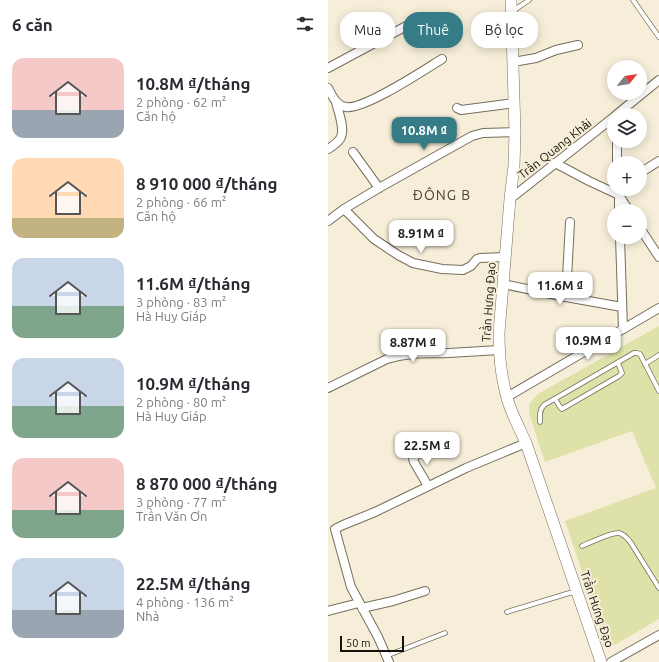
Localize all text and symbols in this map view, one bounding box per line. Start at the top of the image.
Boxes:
chip: Mua [340,12,395,48]
chip: Thuê [403,12,463,48]
chip: Bộ lọc [471,12,538,48]
icon: filters [294,13,316,35]
text: 6 căn [12,15,53,34]
north arrow [607,60,647,100]
map controls [607,60,647,244]
icon: home [44,74,92,122]
text: 10.8M ₫/tháng [136,74,250,93]
text: 2 phòng · 62 m² [136,95,227,109]
button: layers [607,108,647,148]
text: Căn hộ [136,109,176,123]
street label: Trần Quang Khải [515,115,594,181]
pin: 10.8M ₫ [387,117,461,151]
text: 10.8M ₫ [401,123,447,137]
button: + [607,156,647,196]
icon: home [44,174,92,222]
text: 8 910 000 ₫/tháng [136,174,278,193]
district label: ĐÔNG B [413,186,471,203]
text: 2 phòng · 66 m² [136,195,227,209]
button: − [607,204,647,244]
text: Căn hộ [136,209,176,223]
pin: 8.91M ₫ [384,220,458,254]
text: 8.91M ₫ [398,226,444,240]
street label: Trần Hưng Đạo [478,261,499,343]
pin: 11.6M ₫ [523,272,597,306]
icon: home [44,274,92,322]
text: 11.6M ₫/tháng [136,274,250,293]
text: 11.6M ₫ [537,278,583,292]
text: 3 phòng · 83 m² [136,295,227,309]
text: Hà Huy Giáp [136,309,207,323]
pin: 10.9M ₫ [551,327,625,361]
pin: 8.87M ₫ [376,329,450,363]
text: 10.9M ₫ [565,333,611,347]
text: 8.87M ₫ [390,335,436,349]
icon: home [44,374,92,422]
text: 10.9M ₫/tháng [136,374,250,393]
text: 2 phòng · 80 m² [136,395,227,409]
text: Hà Huy Giáp [136,409,207,423]
pin: 22.5M ₫ [390,432,464,466]
text: 22.5M ₫ [404,438,450,452]
icon: home [44,474,92,522]
text: 8 870 000 ₫/tháng [136,474,278,493]
text: 3 phòng · 77 m² [136,495,227,509]
text: Trần Văn Ơn [136,509,207,523]
street label: Trần Hưng Đạo [577,568,618,649]
icon: home [44,574,92,622]
text: 22.5M ₫/tháng [136,574,250,593]
text: 4 phòng · 136 m² [136,595,234,609]
text: Nhà [136,609,159,623]
scale bar [340,634,404,653]
text: 50 m [346,637,370,649]

